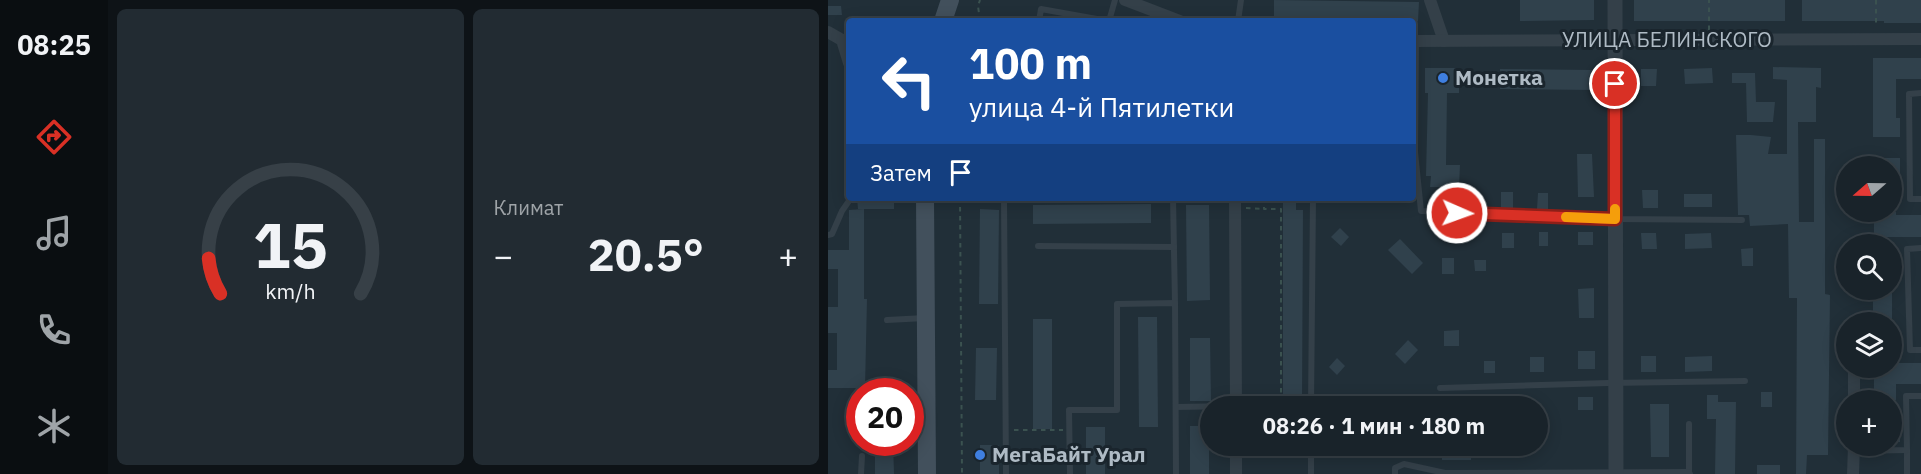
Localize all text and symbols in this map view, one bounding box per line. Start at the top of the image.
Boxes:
street label: УЛИЦА БЕЛИНСКОГО [1562,25,1772,53]
text: 08:25 [17,27,91,62]
text: 100 m [969,36,1092,91]
icon: left [870,42,948,120]
pin [1589,58,1640,109]
place label: Монетка [1455,63,1543,91]
icon: arrive [1598,67,1631,100]
marker: Монетка [1436,71,1450,85]
text: улица 4-й Пятилетки [969,89,1234,124]
icon: directions [33,116,75,158]
icon: arrive [944,156,977,189]
north arrow [1836,156,1902,222]
map controls [1836,156,1902,456]
text: Затем [870,158,932,187]
position arrow [1425,181,1489,245]
text: Климат [494,194,564,221]
text: 15 [253,204,328,285]
icon: music [33,212,75,254]
text: 20.5° [588,225,704,283]
text: − [494,234,513,277]
text: + [778,234,798,277]
button: search [1836,234,1902,300]
text: km/h [265,277,315,305]
icon: phone [33,309,75,351]
button: layers [1836,312,1902,378]
speed limit sign: 20 [846,378,924,456]
button: + [1836,390,1902,456]
icon: climate [33,405,75,447]
text: 08:26 · 1 мин · 180 m [1263,411,1485,440]
place label: МегаБайт Урал [992,440,1146,468]
marker: МегаБайт Урал [973,448,987,462]

